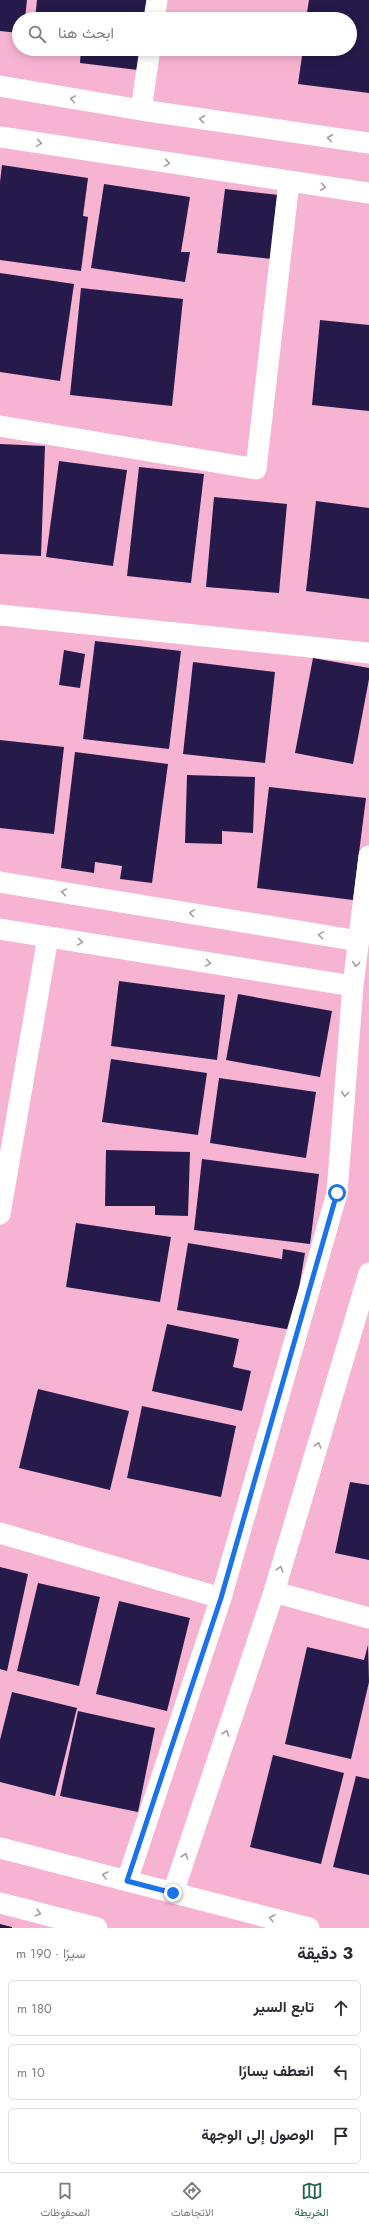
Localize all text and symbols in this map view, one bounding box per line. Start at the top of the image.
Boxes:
search box [12,12,357,56]
text: ابحث هنا [58,22,114,44]
icon: search [26,23,48,45]
one-way arrow [70,95,77,103]
one-way arrow [199,115,205,124]
one-way arrow [327,134,333,143]
one-way arrow [35,138,42,147]
one-way arrow [164,158,170,167]
one-way arrow [320,182,326,191]
one-way arrow [61,888,67,897]
one-way arrow [189,910,196,918]
one-way arrow [318,931,324,940]
one-way arrow [77,937,83,946]
one-way arrow [205,958,211,967]
one-way arrow [352,961,361,967]
one-way arrow [340,1091,349,1097]
route start [328,1184,346,1202]
one-way arrow [313,1441,322,1448]
one-way arrow [275,1566,284,1573]
one-way arrow [222,1729,230,1736]
one-way arrow [180,1853,189,1860]
one-way arrow [102,1872,108,1880]
route end [164,1884,182,1902]
one-way arrow [35,1908,41,1916]
one-way arrow [268,1915,275,1923]
text: 3 دقيقة [297,1941,353,1965]
text: سيرًا · 190 m [16,1944,85,1963]
text: تابع السير [254,1996,314,2018]
icon: ahead [330,1997,352,2019]
text: 180 m [17,1999,52,2018]
text: انعطف يسارًا [239,2060,314,2082]
icon: left [330,2061,352,2083]
text: 10 m [17,2063,45,2082]
text: الوصول إلى الوجهة [201,2124,314,2146]
icon: arrive [330,2125,352,2147]
tab: المحفوظات [40,2180,90,2222]
tab: الاتجاهات [171,2180,214,2222]
tab: الخريطة [295,2180,329,2222]

